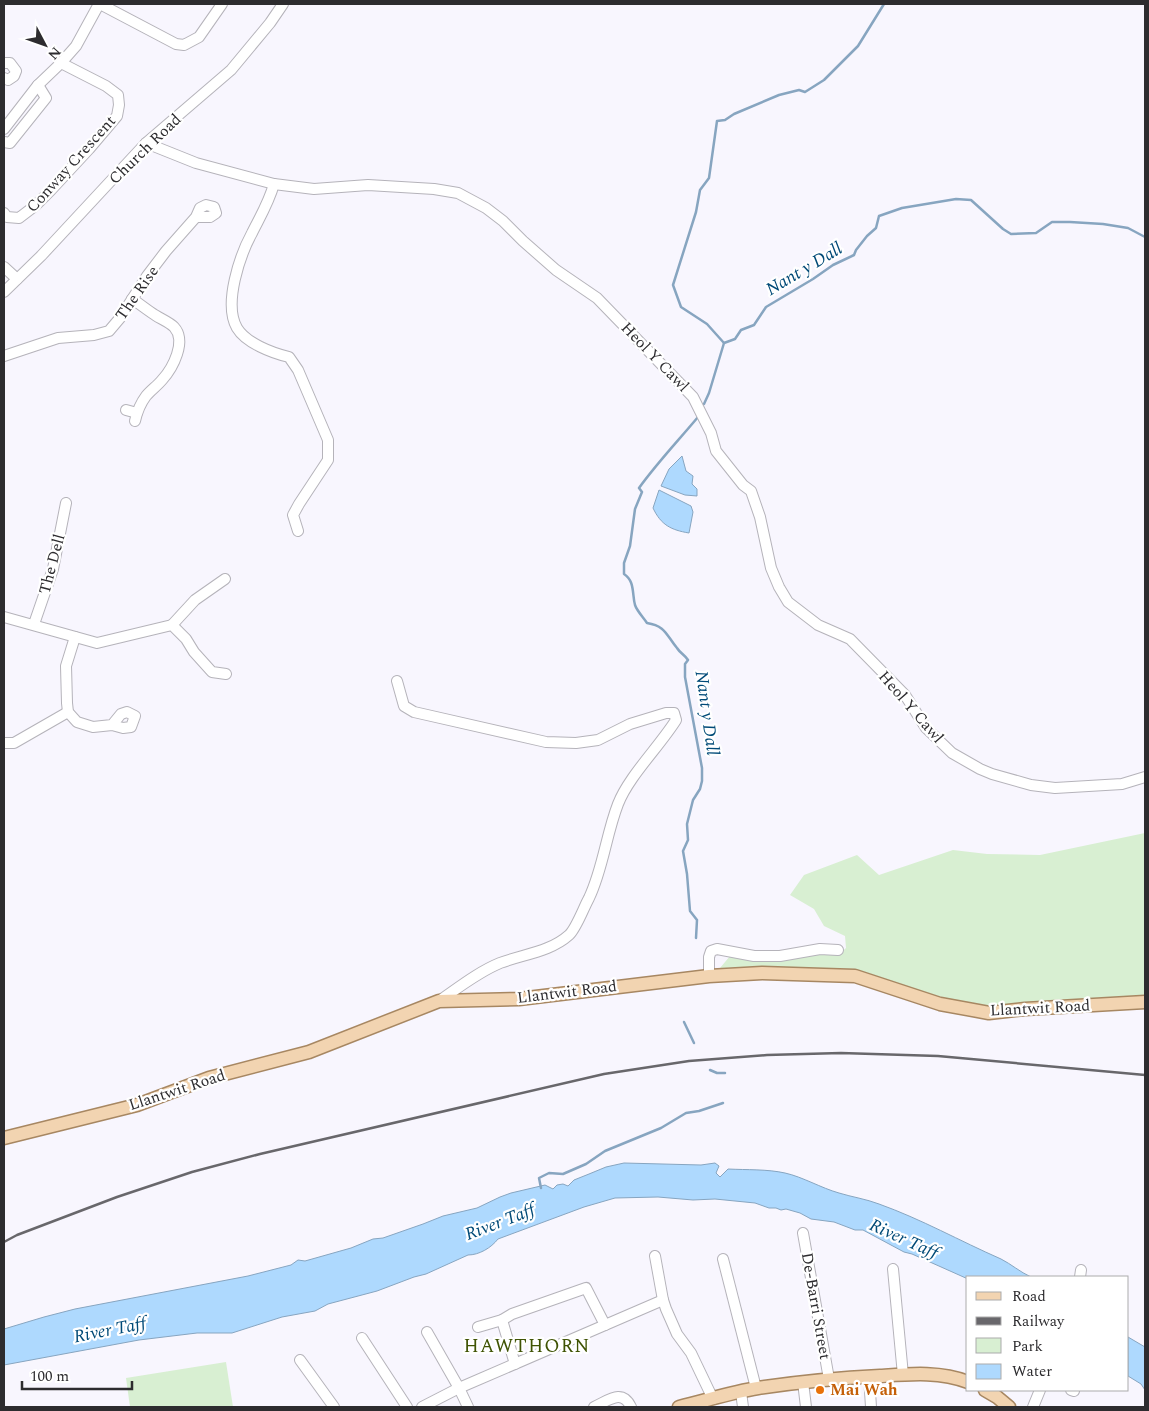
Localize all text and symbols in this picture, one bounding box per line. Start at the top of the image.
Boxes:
north arrow [20,20,70,70]
text: N [43,42,66,64]
street label: Church Road [103,108,187,190]
street label: Conway Crescent [21,110,122,218]
water label: Nant y Dall [760,235,848,303]
street label: The Rise [109,261,165,325]
street label: Heol Y Cawl [615,316,695,398]
street label: The Dell [32,531,72,597]
street label: Heol Y Cawl [873,665,949,749]
water label: Nant y Dall [688,669,726,758]
street label: Llantwit Road [516,974,618,1010]
street label: Llantwit Road [989,993,1091,1023]
street label: Llantwit Road [126,1063,229,1117]
water label: River Taff [461,1195,542,1248]
water label: River Taff [865,1212,945,1267]
street label: De-Barri Street [795,1251,837,1362]
legend [966,1276,1129,1391]
text: Road [1012,1285,1046,1308]
water label: River Taff [71,1309,151,1350]
text: Railway [1012,1310,1065,1333]
district label: HAWTHORN [464,1332,590,1361]
text: Park [1012,1335,1043,1358]
scale bar [22,1358,132,1390]
text: Water [1012,1360,1052,1383]
text: 100 m [30,1365,69,1388]
place label: Mai Wah [830,1378,898,1402]
marker: Mai Wah [814,1384,826,1396]

